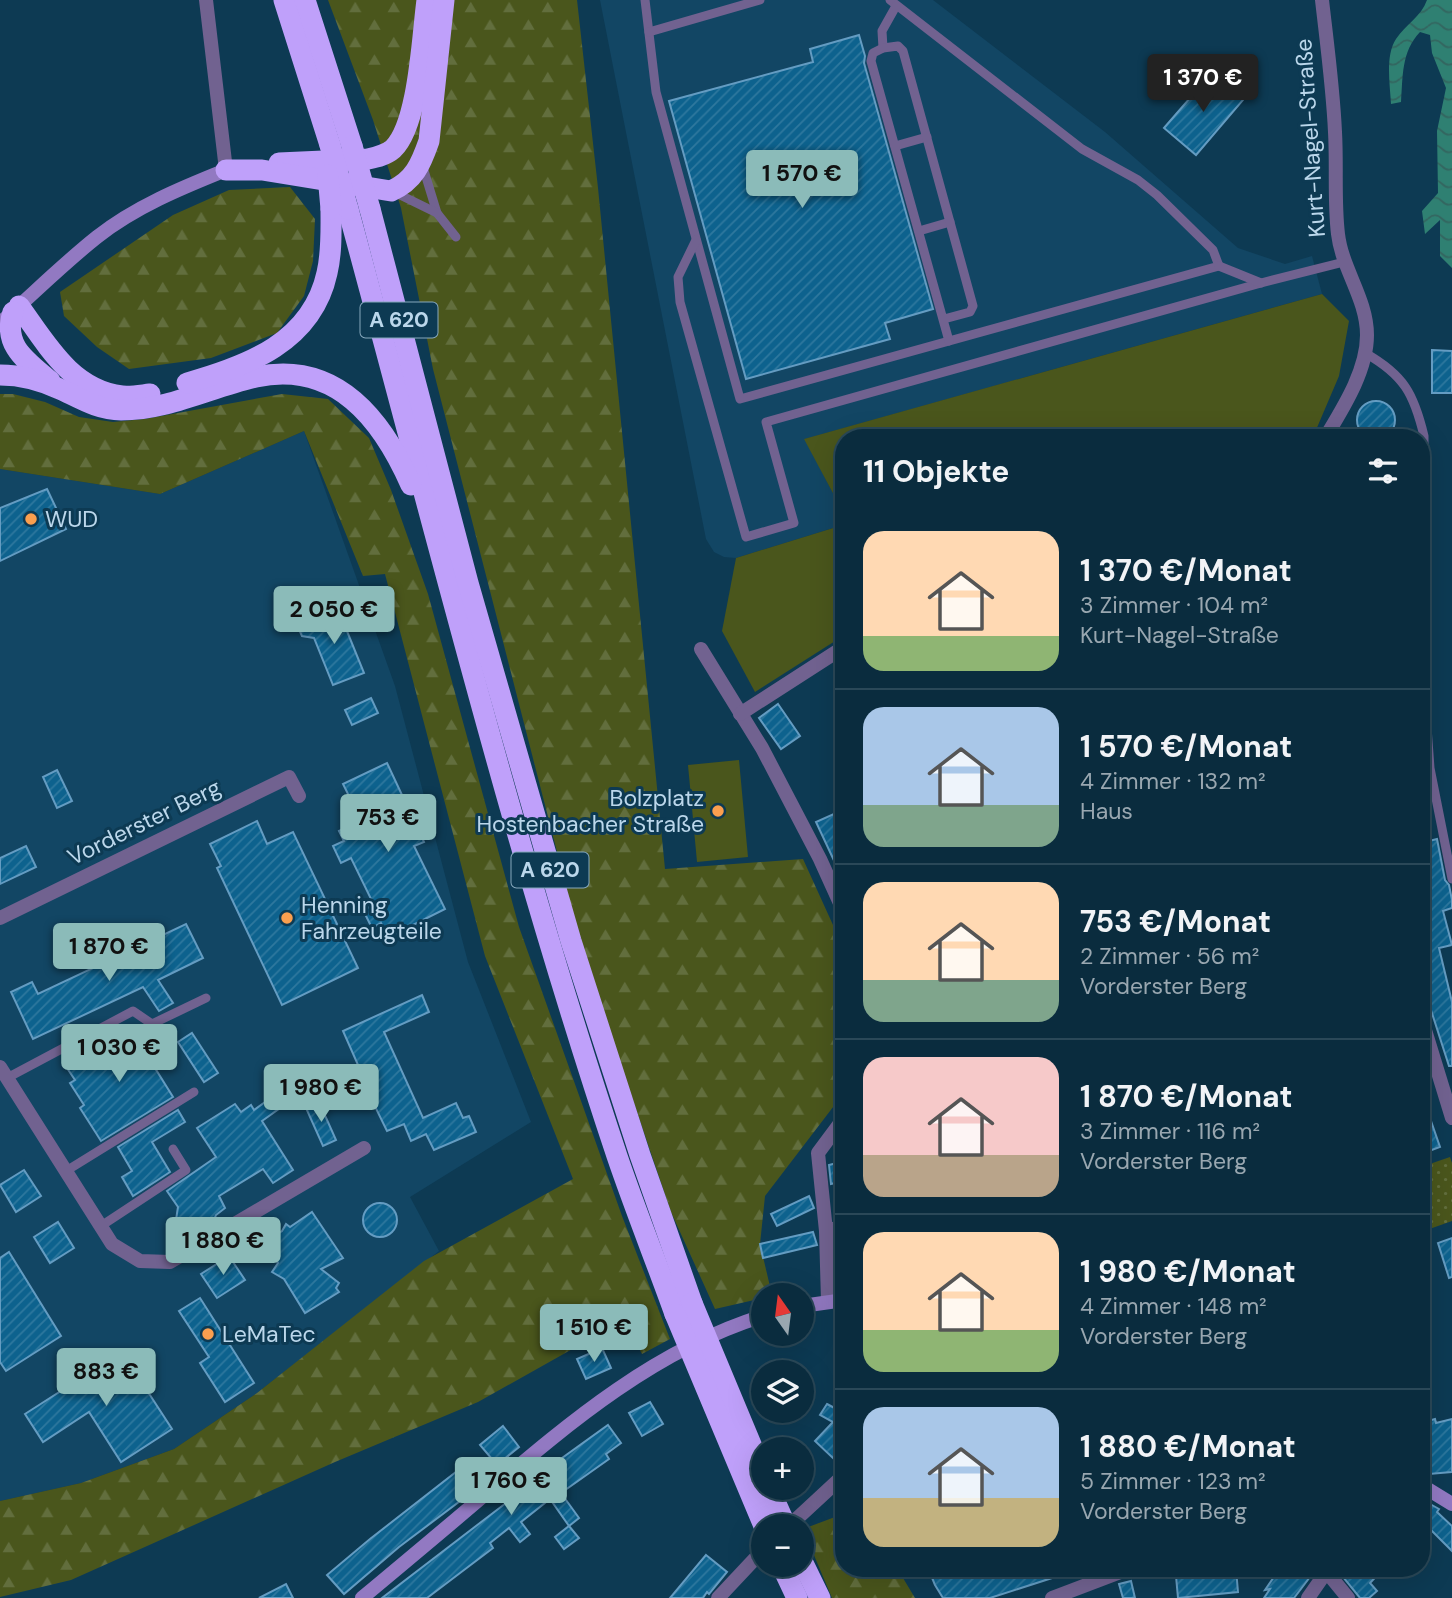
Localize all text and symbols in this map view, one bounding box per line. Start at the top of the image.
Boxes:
street label: Kurt-Nagel-Straße [1288,38,1332,238]
pin: 1 370 € [1138,54,1268,114]
text: 1 370 € [1163,62,1243,92]
pin: 1 570 € [737,150,867,210]
text: 1 570 € [762,158,842,188]
road number: A 620 [360,302,438,338]
text: 11 Objekte [863,452,1009,491]
icon: filters [1364,452,1402,490]
place label: WUD [45,504,98,534]
marker: WUD [23,511,39,527]
text: 1 370 €/Monat [1080,551,1292,590]
icon: home [919,559,1003,643]
pin: 2 050 € [269,586,399,646]
text: 3 Zimmer · 104 m² [1080,590,1268,620]
text: 2 050 € [290,594,378,624]
text: Kurt-Nagel-Straße [1080,620,1279,650]
text: 1 570 €/Monat [1080,727,1292,766]
icon: home [919,735,1003,819]
text: 4 Zimmer · 132 m² [1080,766,1266,796]
street label: Vorderster Berg [62,772,226,872]
place label: Bolzplatz Hostenbacher Straße [476,783,704,839]
pin: 753 € [339,794,437,854]
text: Haus [1080,796,1133,826]
text: 753 € [356,802,420,832]
marker: Bolzplatz Hostenbacher Straße [710,803,726,819]
road number: A 620 [512,852,588,888]
place label: Henning Fahrzeugteile [301,890,442,946]
text: 753 €/Monat [1080,902,1271,941]
marker: Henning Fahrzeugteile [279,910,295,926]
icon: home [919,910,1003,994]
pin: 1 870 € [44,923,174,983]
text: 1 870 € [69,931,149,961]
text: 2 Zimmer · 56 m² [1080,941,1259,971]
text: Vorderster Berg [1080,971,1247,1001]
pin: 1 030 € [54,1024,184,1084]
text: 1 030 € [77,1032,161,1062]
pin: 1 980 € [256,1064,386,1124]
text: 1 980 € [280,1072,362,1102]
text: 1 870 €/Monat [1080,1077,1292,1116]
icon: home [919,1085,1003,1169]
text: 3 Zimmer · 116 m² [1080,1116,1260,1146]
text: Vorderster Berg [1080,1146,1247,1176]
pin: 1 880 € [158,1218,288,1277]
text: 1 880 € [182,1225,264,1255]
text: 1 980 €/Monat [1080,1252,1296,1291]
icon: home [919,1260,1003,1344]
north arrow [751,1283,814,1346]
map controls [751,1283,814,1577]
text: 4 Zimmer · 148 m² [1080,1291,1267,1321]
pin: 1 510 € [529,1304,659,1364]
text: 1 510 € [556,1312,632,1342]
place label: LeMaTec [222,1319,316,1349]
text: Vorderster Berg [1080,1321,1247,1351]
marker: LeMaTec [200,1326,216,1342]
pin: 883 € [57,1348,155,1408]
text: 883 € [73,1356,139,1386]
button: layers [751,1360,814,1423]
text: 1 880 €/Monat [1080,1427,1296,1466]
icon: home [919,1435,1003,1519]
button: + [751,1437,814,1500]
pin: 1 760 € [446,1458,576,1517]
text: 1 760 € [471,1465,551,1495]
text: 5 Zimmer · 123 m² [1080,1466,1266,1496]
text: Vorderster Berg [1080,1496,1247,1526]
button: − [751,1514,814,1577]

